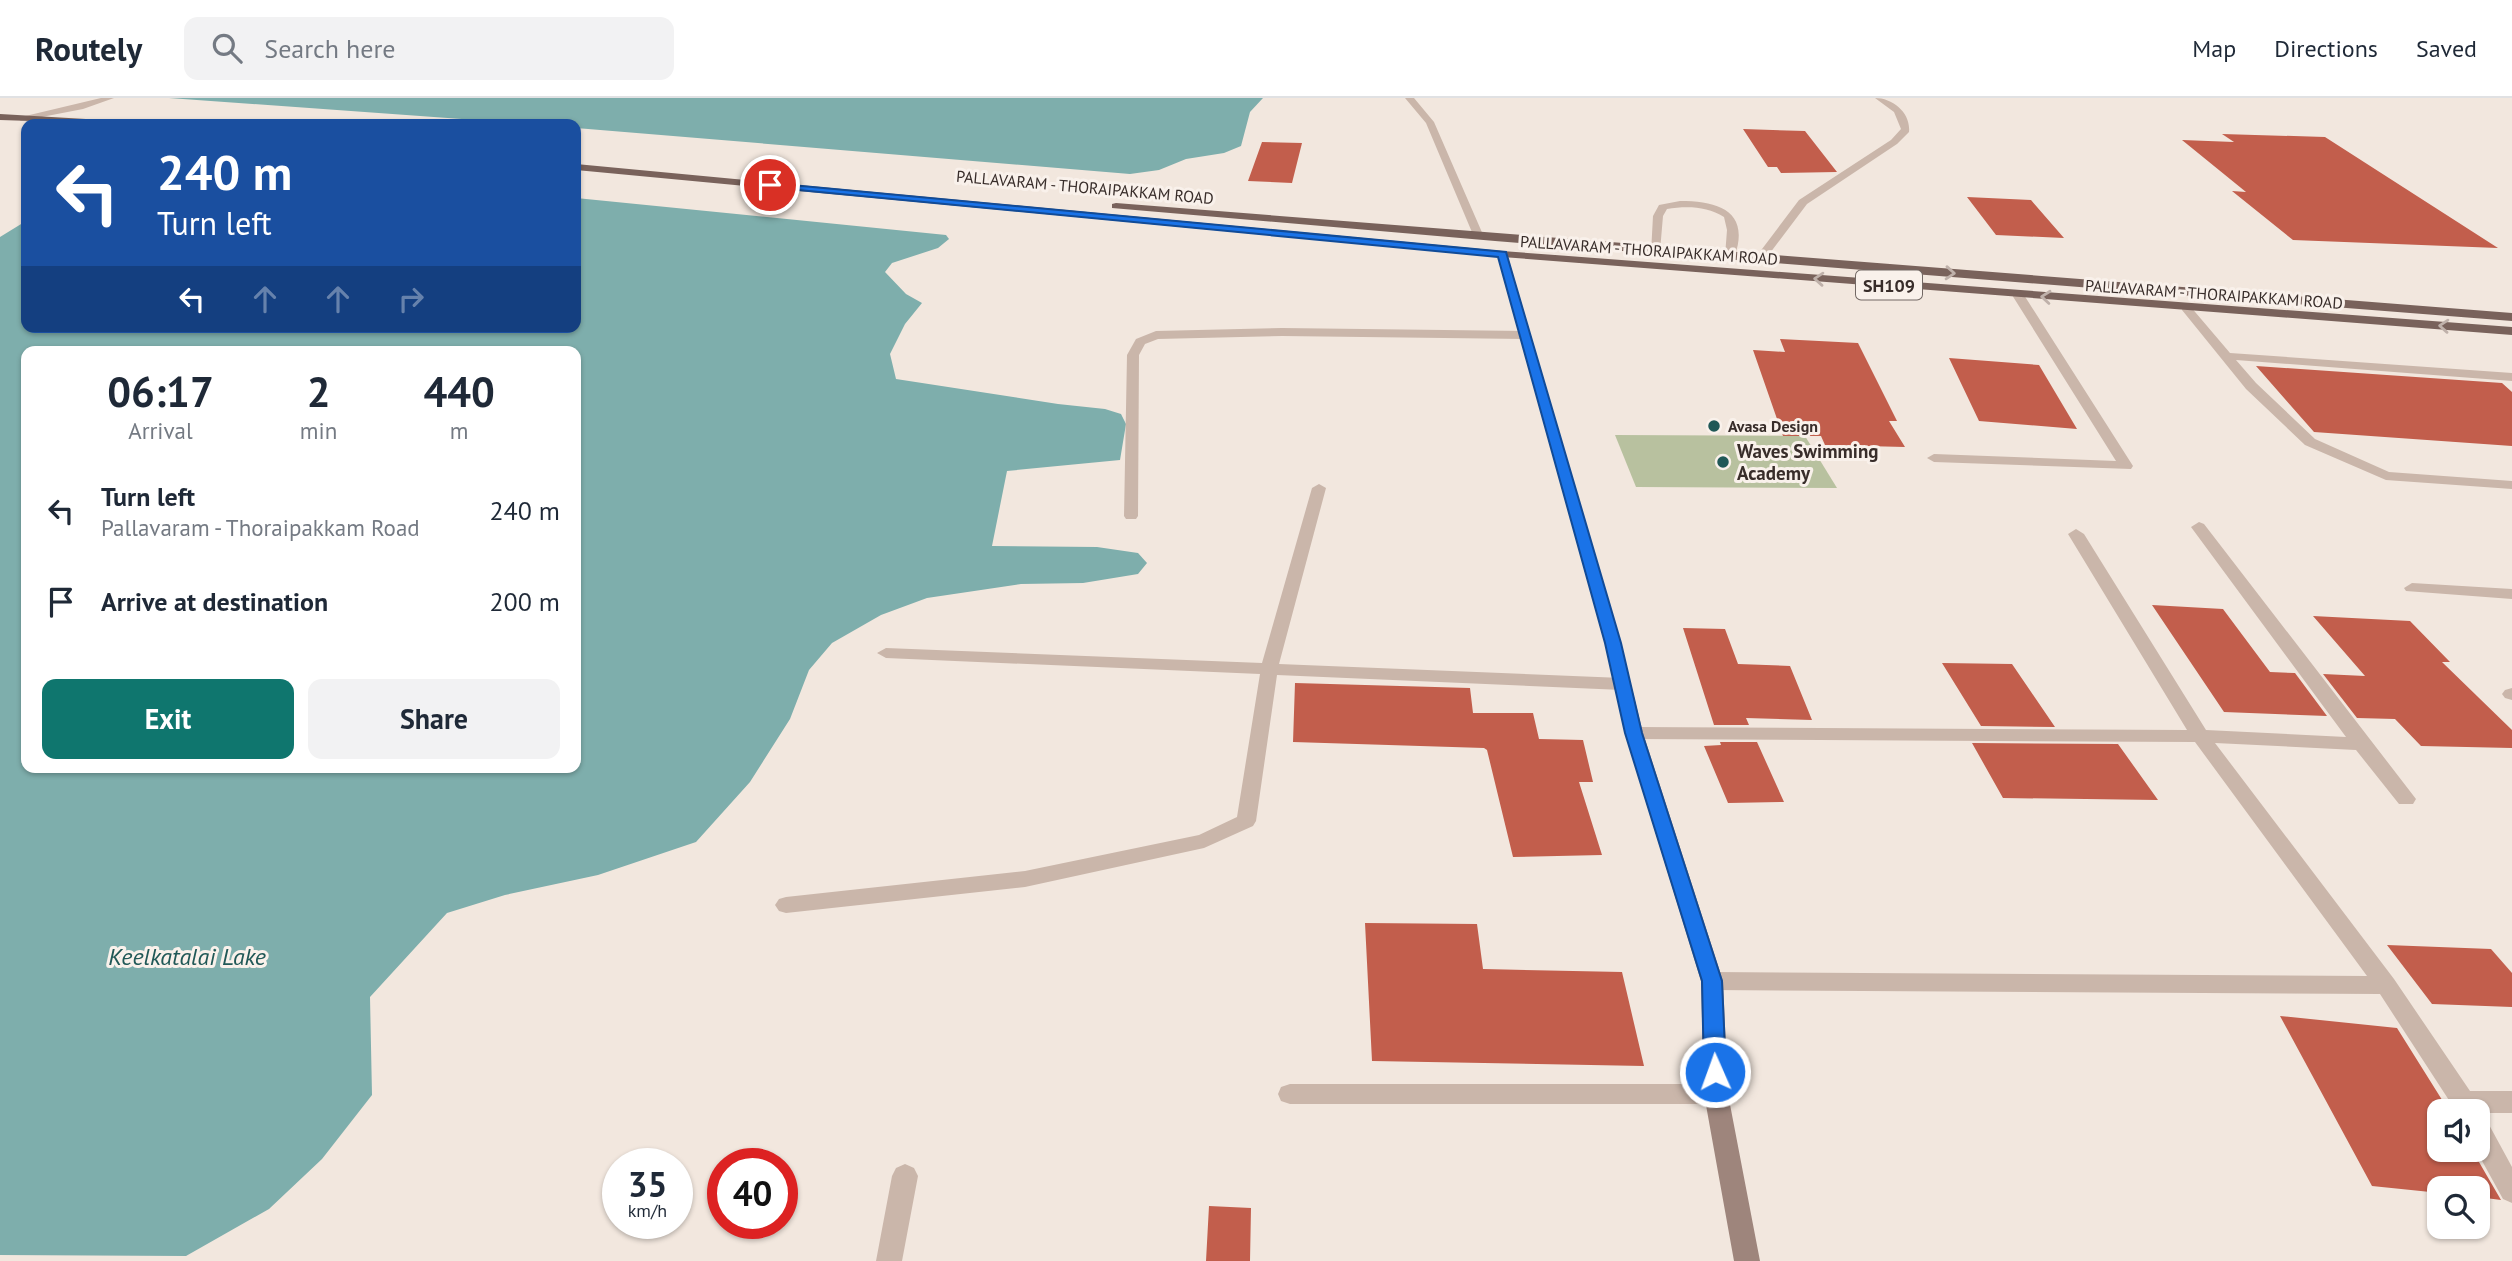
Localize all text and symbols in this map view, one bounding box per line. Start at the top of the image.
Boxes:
search box [184,17,674,80]
text: Routely [35,27,142,70]
icon: search [208,29,246,67]
text: Search here [264,32,395,65]
text: Map [2192,33,2236,64]
text: Directions [2274,33,2378,64]
text: Saved [2416,33,2477,64]
text: 240 m [157,140,292,204]
icon: left [42,147,133,238]
pin [740,155,800,215]
icon: arrive [751,166,789,204]
street label: PALLAVARAM - THORAIPAKKAM ROAD [956,166,1214,208]
text: Turn left [157,202,272,244]
street label: PALLAVARAM - THORAIPAKKAM ROAD [1520,231,1778,269]
one-way arrow [1945,266,1956,281]
road number: SH109 [1856,270,1922,300]
one-way arrow [1813,272,1824,287]
street label: PALLAVARAM - THORAIPAKKAM ROAD [2085,275,2343,313]
icon: left [173,280,211,318]
icon: ahead [246,280,284,318]
icon: ahead [319,280,357,318]
icon: right [392,280,430,318]
one-way arrow [2040,290,2051,305]
one-way arrow [2438,319,2449,334]
text: 06:17 [107,364,214,419]
text: 2 [307,364,330,419]
text: 440 [423,364,495,419]
text: Arrival [128,416,193,445]
text: min [300,416,337,445]
text: m [450,416,468,445]
place label: Avasa Design [1728,416,1818,436]
marker: Avasa Design [1706,418,1722,434]
place label: Waves Swimming Academy [1737,439,1878,485]
marker: Waves Swimming Academy [1715,454,1731,470]
text: Turn left [101,480,195,513]
icon: left [42,492,80,530]
text: 240 m [489,494,560,527]
text: Pallavaram - Thoraipakkam Road [101,513,420,542]
icon: arrive [42,583,80,621]
text: Arrive at destination [101,585,328,618]
text: 200 m [489,585,560,618]
button: Exit [42,679,294,759]
button: Share [308,679,560,759]
water label: Keelkatalai Lake [108,941,266,972]
position arrow [1678,1035,1752,1109]
map controls [2427,1099,2490,1239]
button: sound [2427,1099,2490,1162]
speed limit sign: 40 [707,1148,798,1239]
text: 35 [628,1161,667,1207]
button: search [2427,1176,2490,1239]
text: km/h [628,1199,667,1222]

